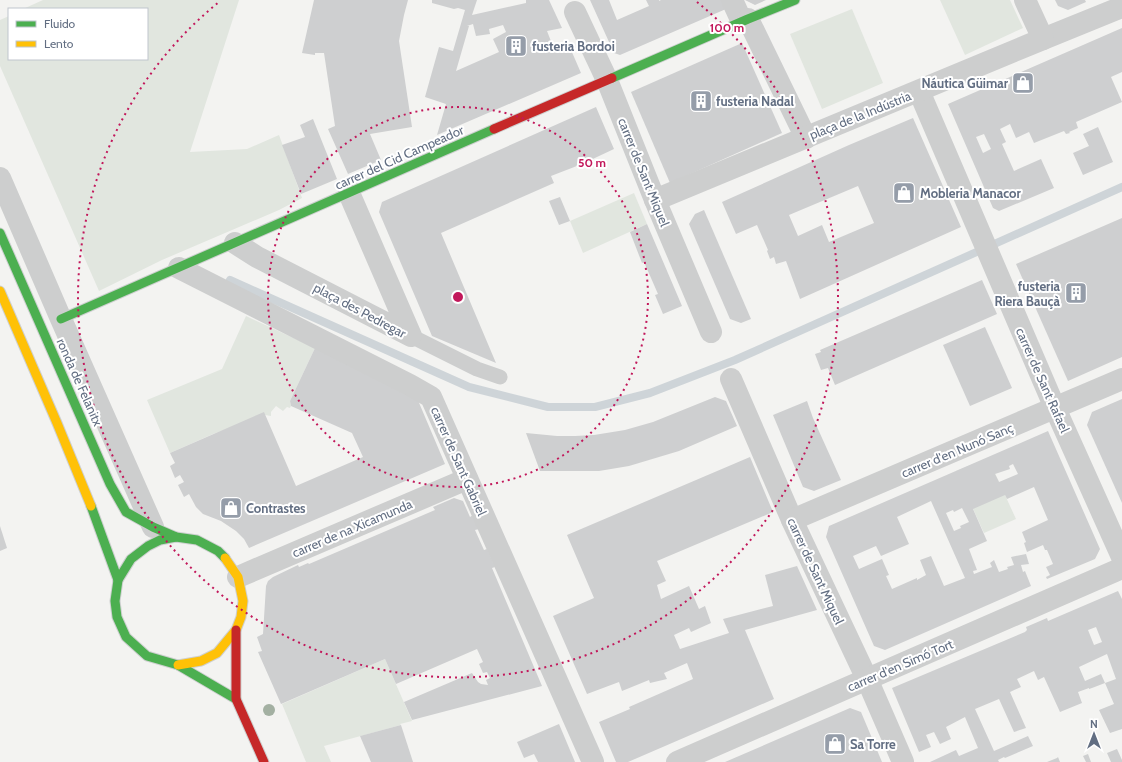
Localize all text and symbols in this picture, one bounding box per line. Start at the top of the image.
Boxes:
legend [8,8,148,60]
text: Fluido [44,16,76,31]
text: 100 m [710,20,744,35]
building icon: fusteria Bordoi [503,33,529,59]
text: Lento [44,36,74,51]
place label: fusteria Bordoi [532,38,615,54]
shop icon: Náutica Güimar [1010,70,1036,96]
place label: Náutica Güimar [922,75,1009,91]
street label: plaça de la Indústria [807,87,914,143]
building icon: fusteria Nadal [688,88,714,114]
place label: fusteria Nadal [716,93,795,109]
street label: carrer de Sant Miquel [615,115,673,229]
street label: carrer del Cid Campeador [332,121,467,193]
text: 50 m [578,155,606,170]
shop icon: Mobleria Manacor [891,180,917,206]
place label: Mobleria Manacor [920,185,1021,201]
place label: fusteria Riera Bauçà [994,278,1061,309]
street label: plaça des Pedregar [311,279,410,342]
building icon: fusteria Riera Bauçà [1063,280,1089,306]
centre of rings [451,290,465,304]
street label: carrer de Sant Rafael [1013,325,1073,435]
street label: ronda de Felanitx [54,336,107,429]
street label: carrer de Sant Gabriel [428,404,490,518]
street label: carrer d'en Nunó Sanç [899,419,1015,481]
shop icon: Contrastes [218,495,244,521]
street label: carrer de na Xicamunda [290,495,415,561]
place label: Contrastes [246,500,306,516]
street label: carrer de Sant Miquel [784,515,848,627]
street label: carrer d'en Simó Tort [845,635,956,694]
north arrow [1074,714,1114,754]
text: N [1090,717,1098,731]
shop icon: Sa Torre [822,731,848,757]
place label: Sa Torre [850,736,896,752]

